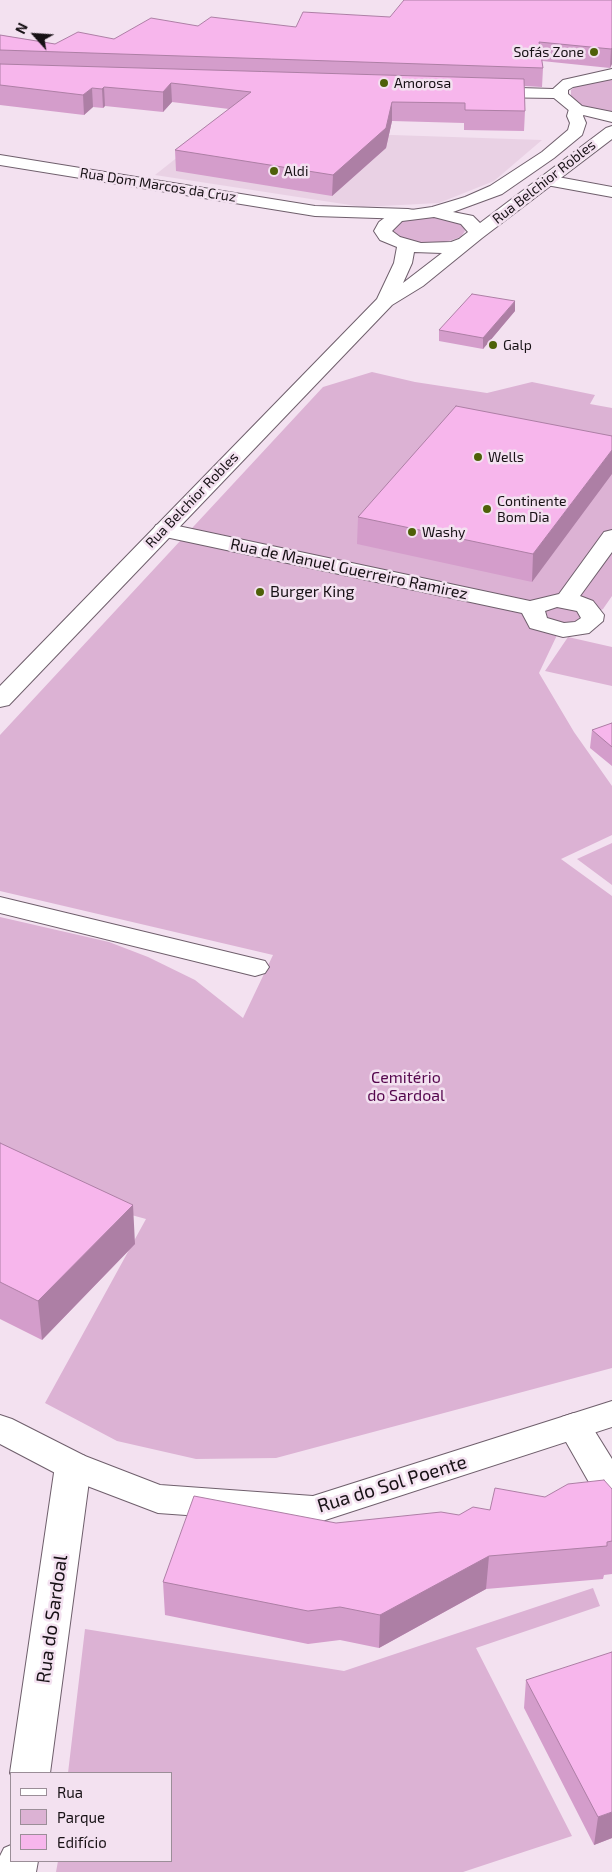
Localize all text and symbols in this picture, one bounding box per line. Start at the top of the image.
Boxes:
north arrow [10,10,60,60]
text: N [11,20,31,36]
place label: Sofás Zone [513,44,584,60]
marker: Sofás Zone [588,46,600,58]
place label: Amorosa [394,75,451,91]
marker: Amorosa [378,77,390,89]
street label: Rua Belchior Robles [489,137,599,227]
place label: Aldi [284,163,308,179]
street label: Rua Dom Marcos da Cruz [79,164,237,206]
marker: Aldi [268,165,280,177]
place label: Galp [503,337,532,353]
marker: Galp [487,339,499,351]
street label: Rua Belchior Robles [142,449,242,551]
place label: Wells [488,449,524,465]
marker: Wells [472,451,484,463]
place label: Continente Bom Dia [497,493,567,526]
marker: Continente Bom Dia [481,503,493,515]
place label: Washy [422,524,465,540]
marker: Washy [406,526,418,538]
street label: Rua de Manuel Guerreiro Ramirez [229,534,469,604]
place label: Burger King [270,582,354,602]
marker: Burger King [254,586,266,598]
park label: Cemitério do Sardoal [367,1068,445,1106]
street label: Rua do Sol Poente [315,1450,469,1518]
street label: Rua do Sardoal [32,1553,72,1685]
legend [10,1772,172,1862]
text: Rua [57,1783,83,1801]
text: Parque [57,1808,105,1826]
text: Edifício [57,1833,107,1851]

